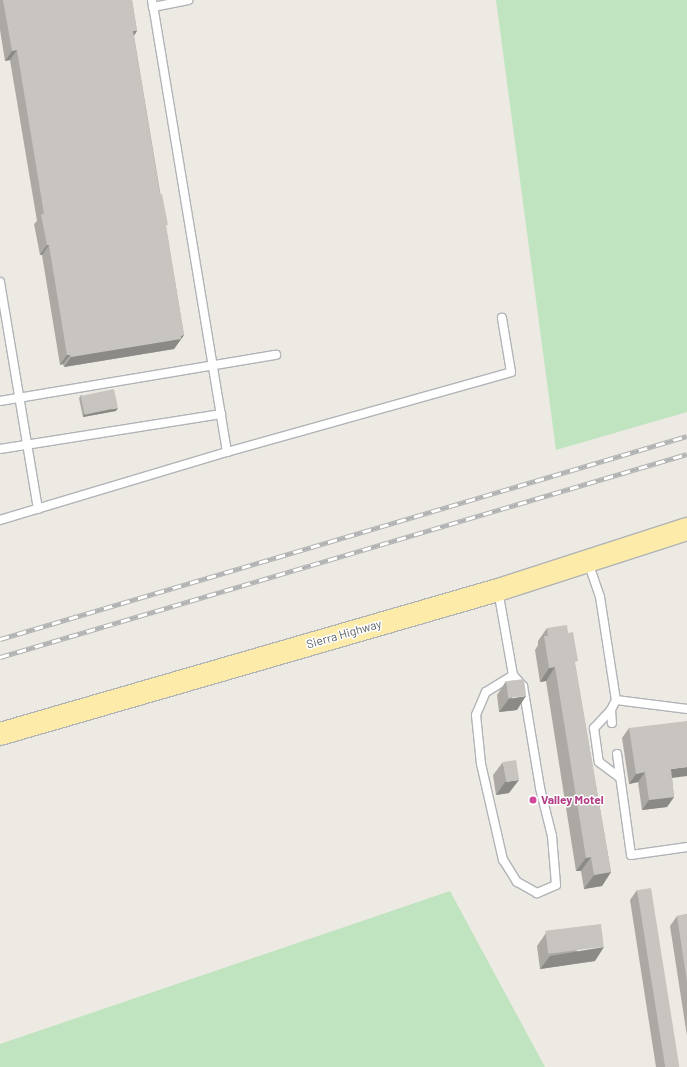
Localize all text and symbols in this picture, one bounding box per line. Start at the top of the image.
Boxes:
street label: Sierra Highway [305,616,383,652]
place label: Valley Motel [541,793,604,807]
marker: Valley Motel [528,795,538,805]

